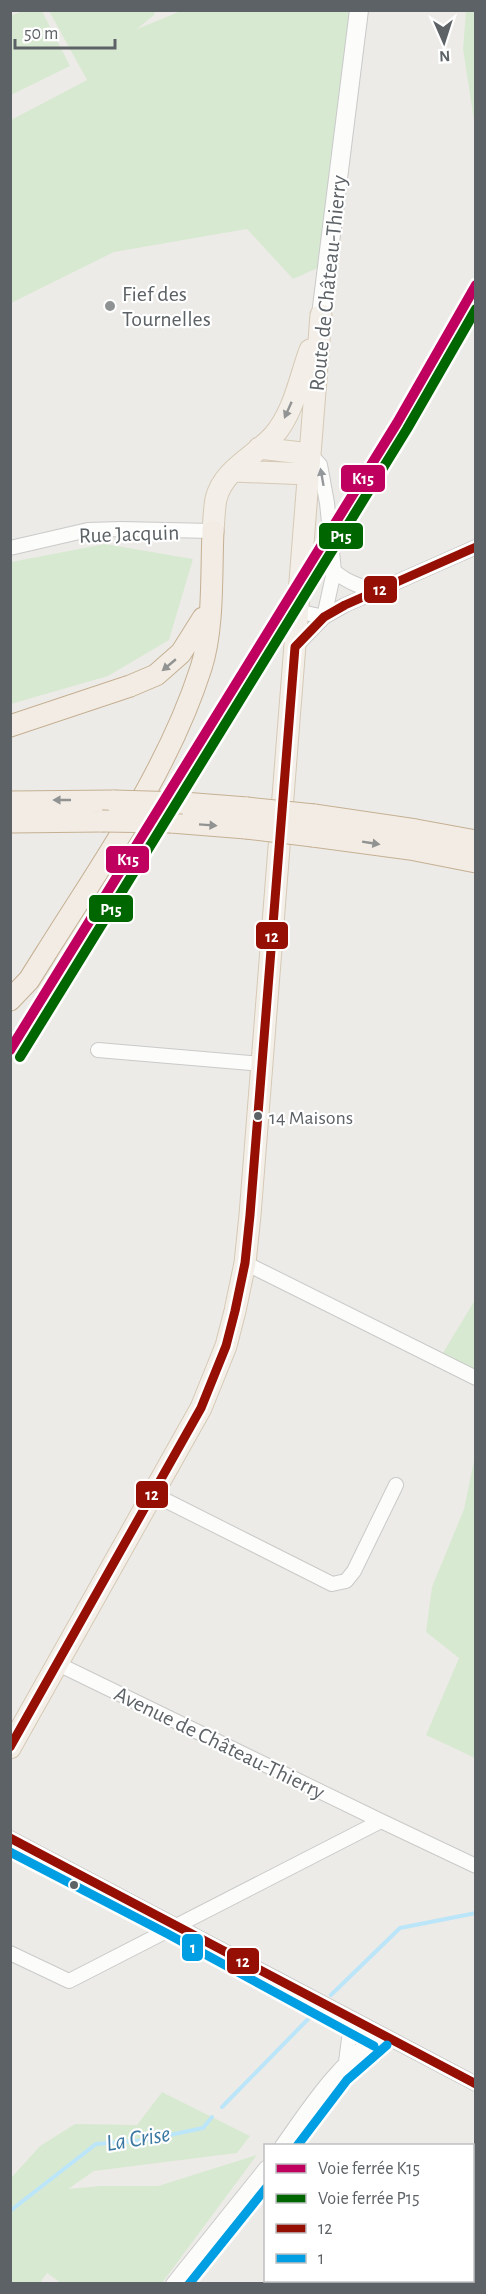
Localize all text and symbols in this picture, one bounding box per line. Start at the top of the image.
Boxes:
scale bar [15,12,116,50]
north arrow [414,12,474,72]
text: 50 m [24,25,58,43]
text: N [439,48,451,64]
street label: Route de Château-Thierry [306,173,350,392]
place label: Fief des Tournelles [122,283,211,330]
marker: Fief des Tournelles [103,299,117,313]
one-way arrow [284,401,293,418]
line badge: K15 [340,464,386,493]
one-way arrow [317,467,326,486]
text: K15 [352,471,374,487]
street label: Rue Jacquin [78,521,180,547]
line badge: P15 [318,522,364,550]
text: P15 [330,529,352,545]
line badge: 12 [363,575,398,604]
text: 12 [373,582,387,598]
one-way arrow [162,658,177,671]
one-way arrow [53,795,72,805]
one-way arrow [199,820,218,830]
one-way arrow [361,839,380,848]
line badge: K15 [105,845,150,874]
text: K15 [117,852,139,868]
line badge: P15 [88,894,134,923]
text: P15 [100,902,122,918]
line badge: 12 [255,921,289,950]
text: 12 [265,929,279,945]
place label: 14 Maisons [269,1108,353,1128]
marker: 14 Maisons [252,1110,264,1122]
line badge: 12 [135,1480,169,1509]
text: 12 [145,1487,159,1503]
street label: Avenue de Château-Thierry [111,1682,329,1804]
unlabelled marker [68,1879,80,1891]
line badge: 1 [181,1933,204,1962]
text: 1 [190,1940,196,1956]
line badge: 12 [226,1947,260,1975]
text: 12 [236,1954,250,1970]
water label: La Crise [104,2122,172,2156]
legend [264,2144,474,2282]
text: Voie ferrée K15 [318,2160,420,2178]
text: Voie ferrée P15 [318,2190,420,2208]
text: 12 [318,2220,332,2238]
text: 1 [318,2250,324,2268]

